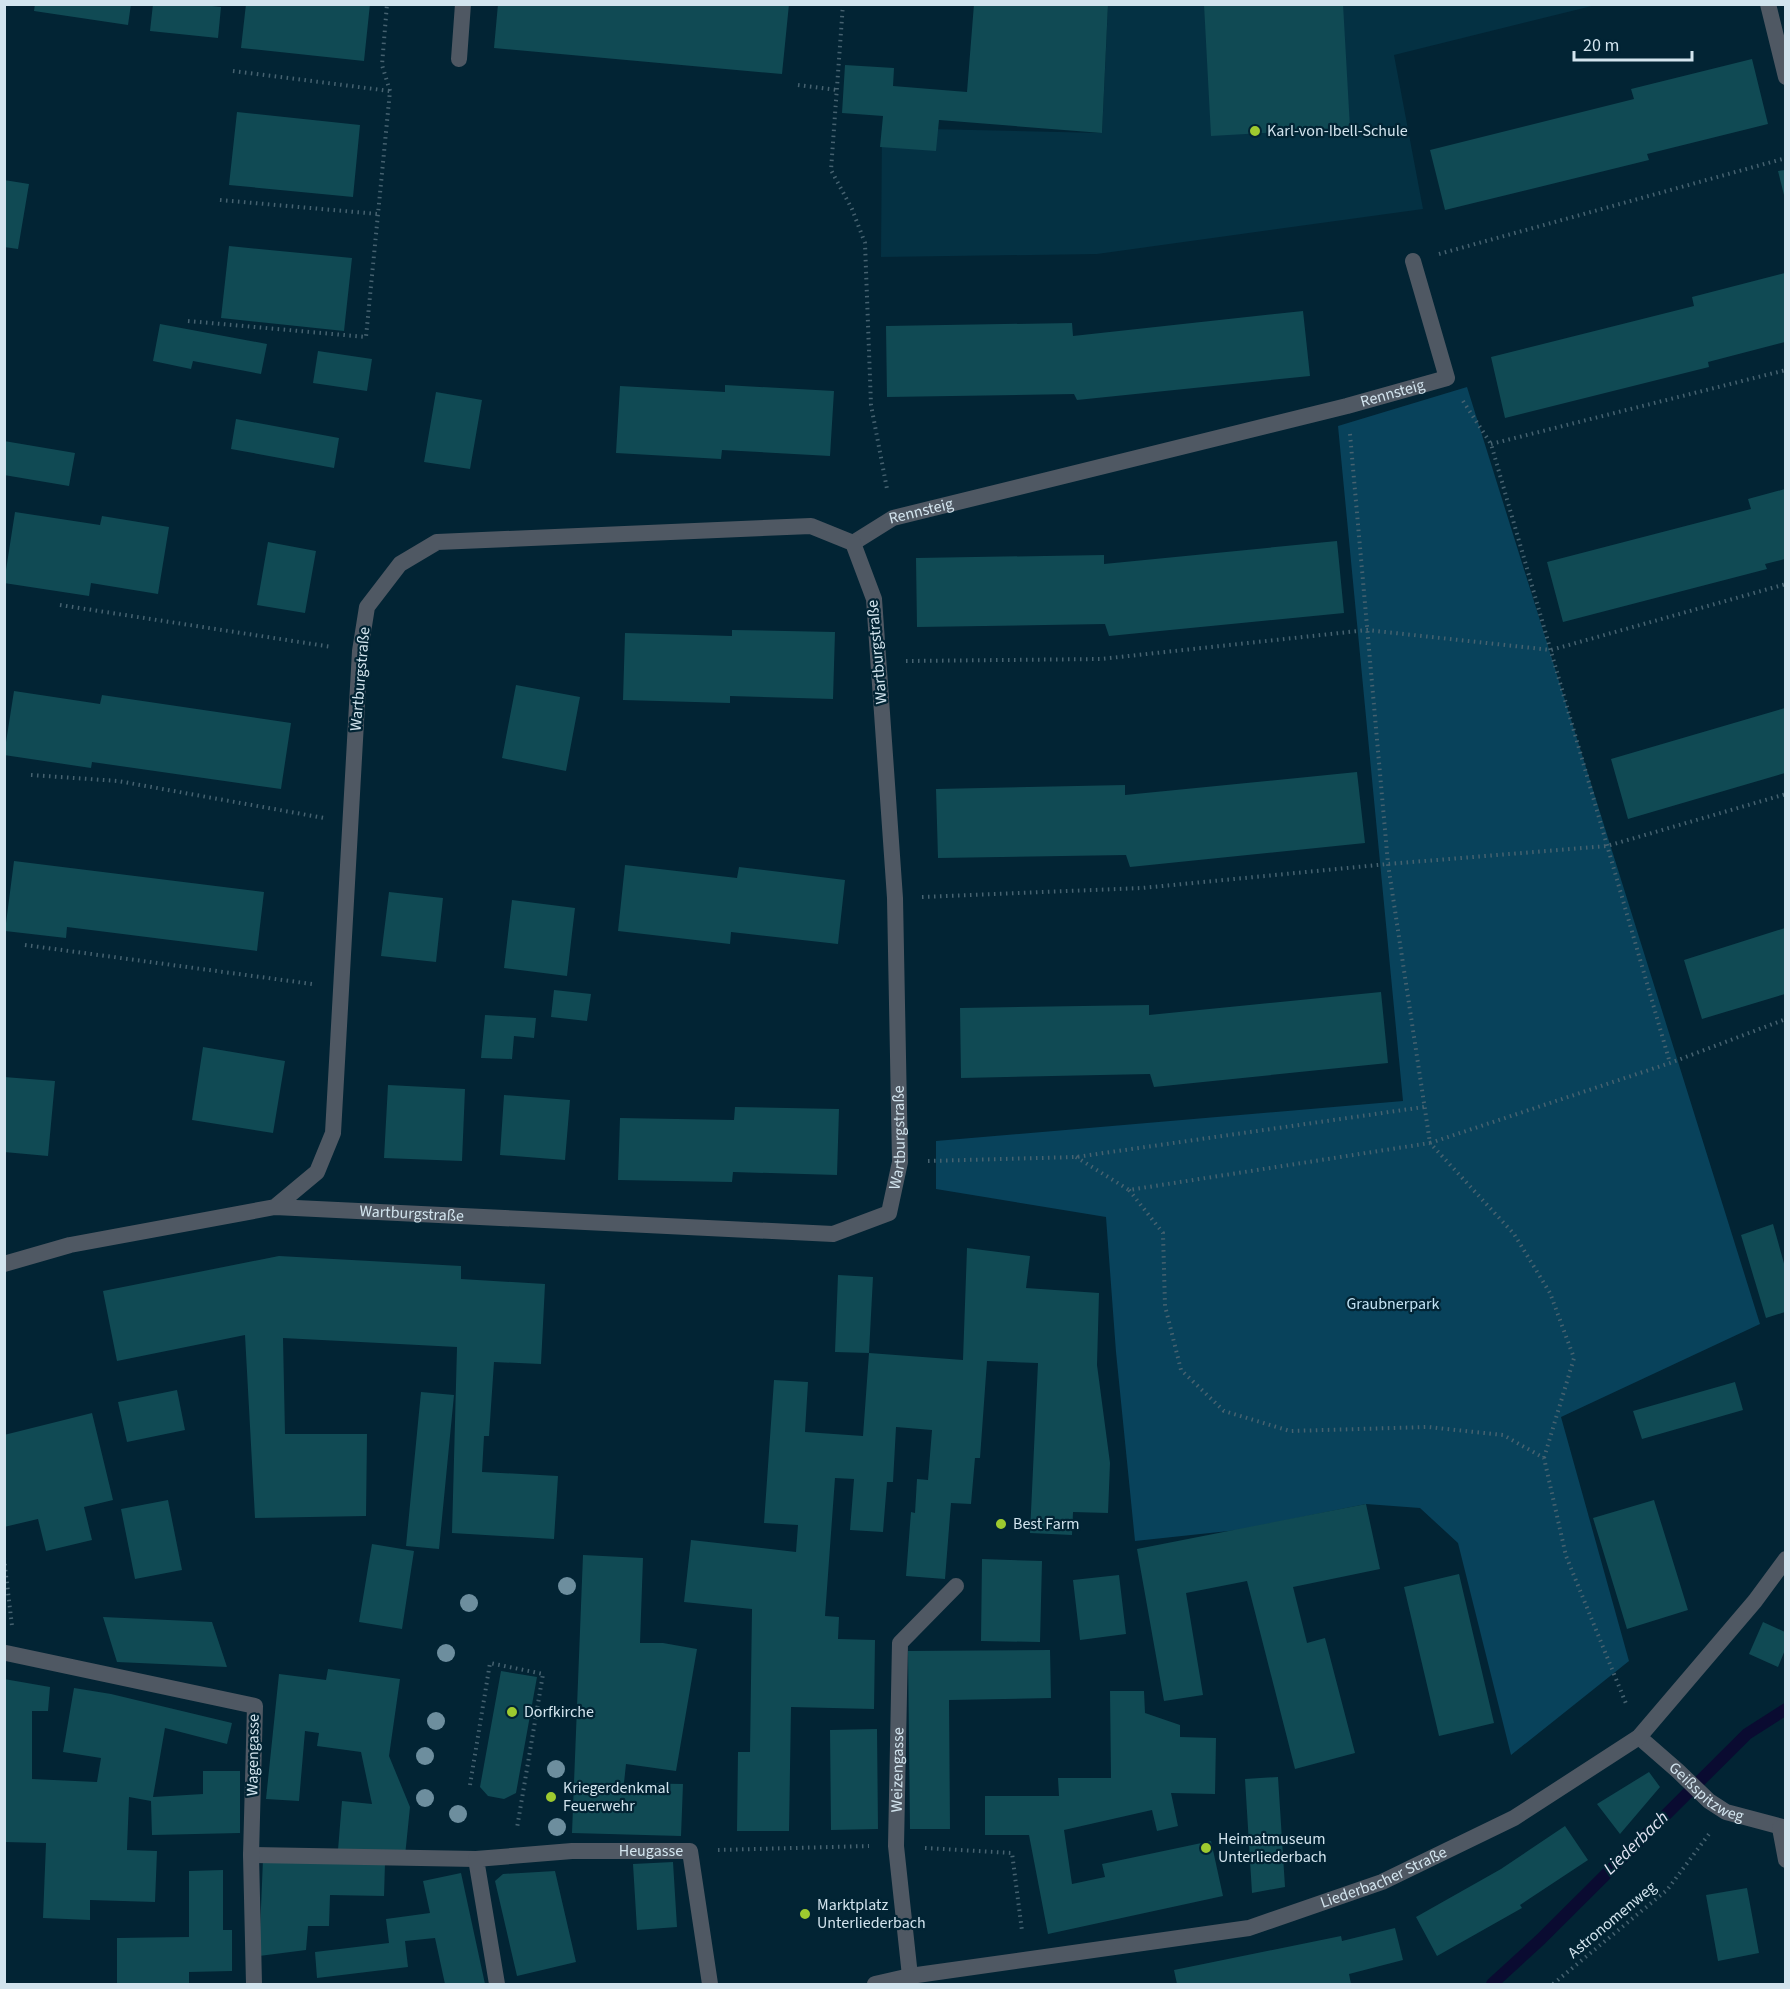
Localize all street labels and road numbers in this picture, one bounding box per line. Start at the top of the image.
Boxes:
street label: Rennsteig [1358,374,1427,413]
street label: Rennsteig [886,493,956,530]
street label: Wartburgstraße [861,599,893,705]
street label: Wartburgstraße [344,626,376,732]
street label: Wartburgstraße [883,1085,911,1192]
street label: Wartburgstraße [359,1200,465,1227]
street label: Wagengasse [241,1714,265,1796]
street label: Weizengasse [886,1727,909,1813]
street label: Geißspitzweg [1664,1757,1746,1827]
street label: Heugasse [619,1840,683,1862]
street label: Liederbacher Straße [1317,1841,1451,1914]
street label: Astronomenweg [1563,1876,1661,1964]

